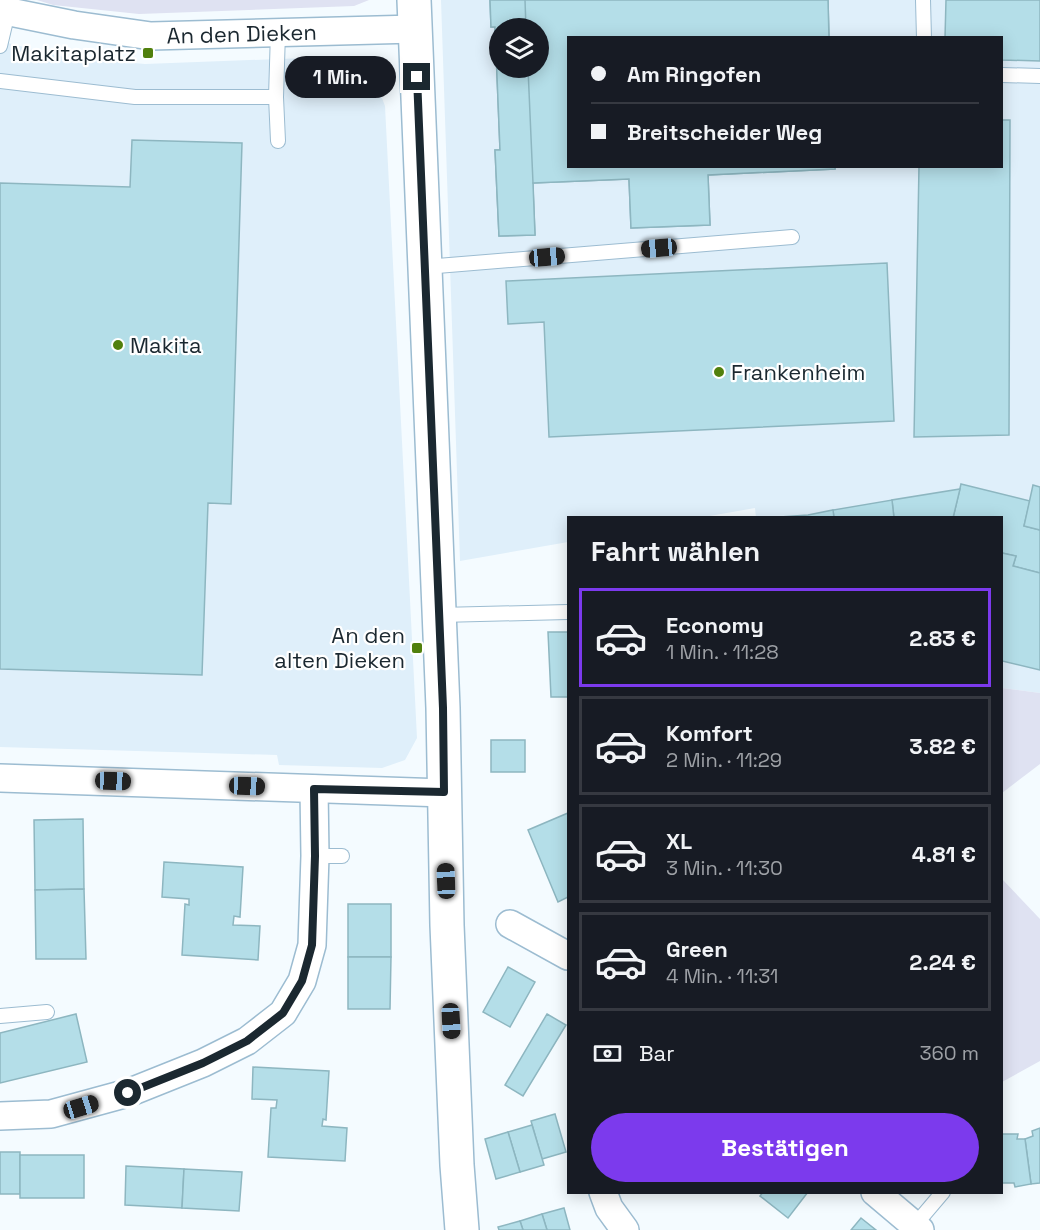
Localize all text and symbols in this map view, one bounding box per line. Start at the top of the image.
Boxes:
street label: An den Dieken [166,18,317,50]
map controls [489,18,549,78]
button: layers [489,18,549,78]
place label: Makitaplatz [11,39,136,67]
marker: Makitaplatz [141,46,155,60]
callout: 1 Min. [285,56,396,98]
text: Am Ringofen [627,60,761,88]
route end [403,63,430,90]
text: 1 Min. [313,64,368,90]
text: Breitscheider Weg [627,118,822,146]
car [640,237,678,259]
car [528,246,566,268]
place label: Makita [130,331,202,359]
marker: Makita [111,338,125,352]
place label: Frankenheim [731,358,866,386]
marker: Frankenheim [712,365,726,379]
text: Fahrt wählen [591,534,760,569]
icon: car [594,611,648,665]
text: Economy [666,611,764,639]
place label: An den alten Dieken [274,621,405,674]
text: 2.83 € [909,624,976,652]
text: 1 Min. · 11:28 [666,639,779,665]
marker: An den alten Dieken [410,641,424,655]
icon: car [594,719,648,773]
text: Komfort [666,719,753,747]
text: 3.82 € [909,732,976,760]
text: 2 Min. · 11:29 [666,747,782,773]
car [95,771,131,791]
car [229,776,265,796]
icon: car [594,827,648,881]
text: XL [666,827,692,855]
text: 4.81 € [912,840,976,868]
text: 3 Min. · 11:30 [666,855,783,881]
car [436,863,456,899]
icon: car [594,935,648,989]
text: Green [666,935,728,963]
text: 2.24 € [909,948,976,976]
text: 4 Min. · 11:31 [666,963,778,989]
car [441,1003,461,1039]
icon: cash [591,1037,624,1070]
text: Bar [639,1039,675,1067]
text: 360 m [920,1040,979,1066]
route start [114,1079,141,1106]
car [61,1093,101,1121]
button: Bestätigen [591,1113,979,1182]

